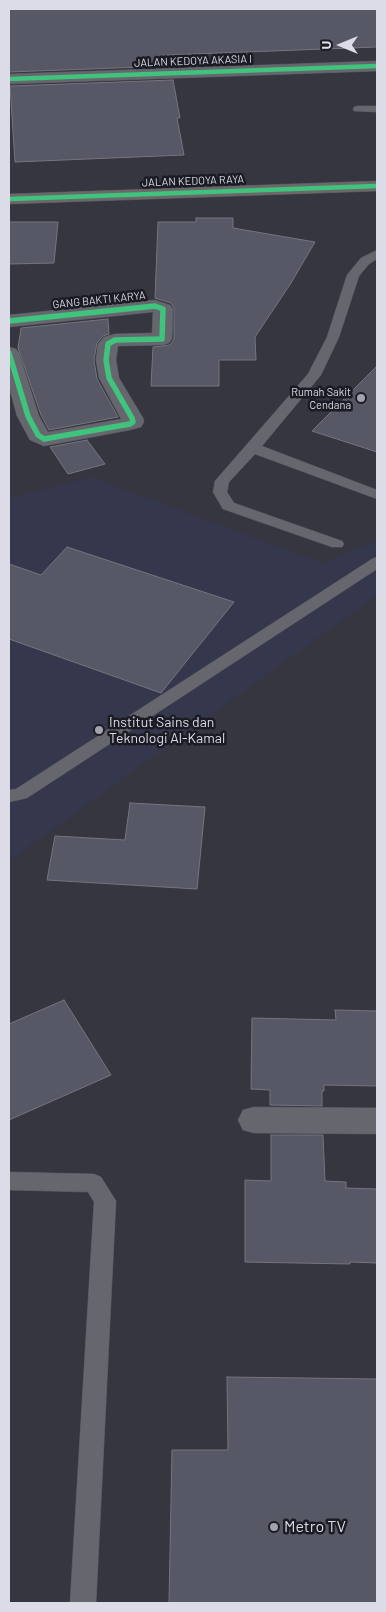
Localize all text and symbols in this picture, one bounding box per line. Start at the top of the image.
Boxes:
north arrow [316,20,366,70]
text: U [317,41,334,49]
street label: JALAN KEDOYA AKASIA I [134,52,252,70]
street label: JALAN KEDOYA RAYA [142,173,244,189]
street label: GANG BAKTI KARYA [52,289,146,311]
place label: Rumah Sakit Cendana [291,385,351,411]
marker: Rumah Sakit Cendana [355,392,367,404]
place label: Institut Sains dan Teknologi Al-Kamal [109,714,225,746]
marker: Institut Sains dan Teknologi Al-Kamal [93,724,105,736]
place label: Metro TV [284,1517,346,1537]
marker: Metro TV [268,1521,280,1533]

